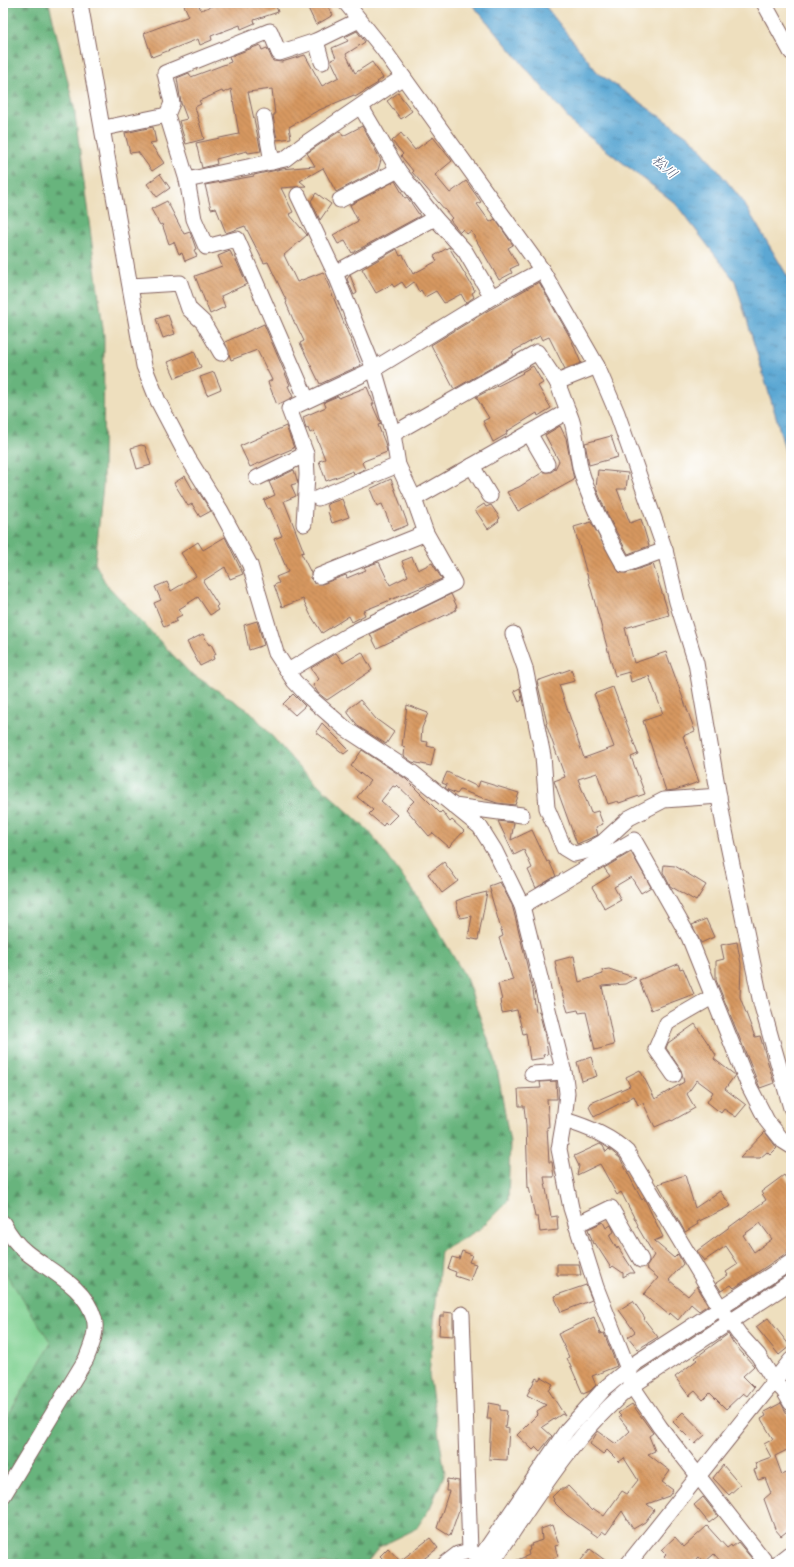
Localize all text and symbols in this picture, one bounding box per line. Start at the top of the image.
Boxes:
water label: 松川 [646,148,684,186]

